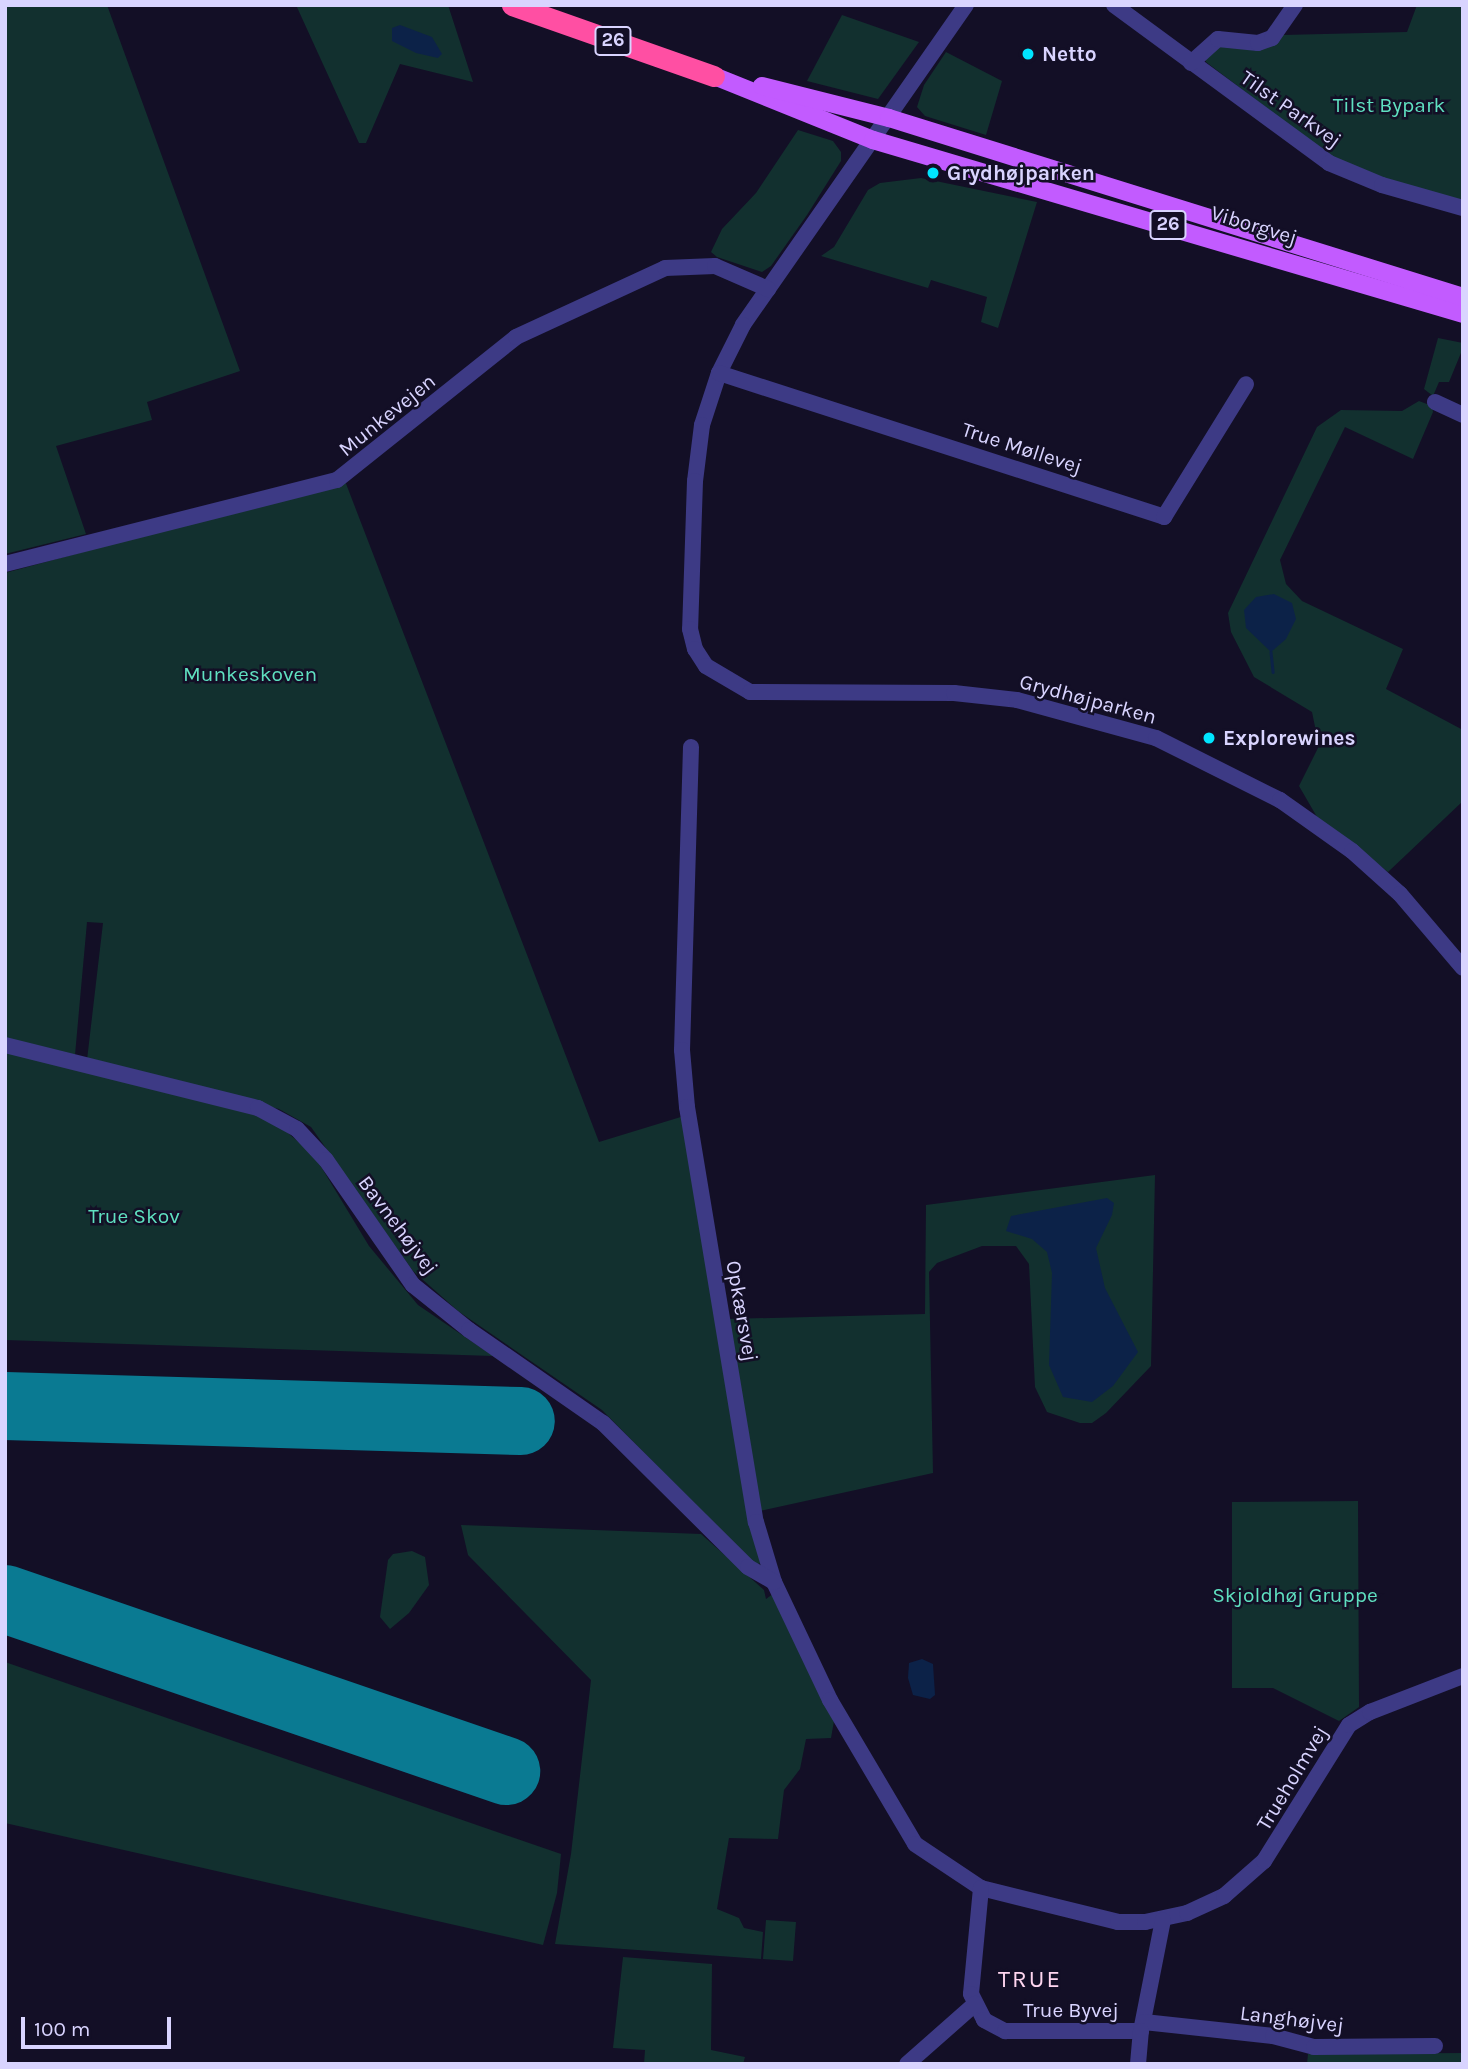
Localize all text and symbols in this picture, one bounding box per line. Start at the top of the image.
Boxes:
road number: 26 [594,25,632,56]
place label: Netto [1042,41,1097,67]
marker: Netto [1020,46,1036,62]
street label: Tilst Parkvej [1236,65,1346,153]
park label: Tilst Bypark [1333,92,1445,118]
place label: Grydhøjparken [947,160,1095,186]
marker: Grydhøjparken [925,165,941,181]
street label: Viborgvej [1208,200,1300,250]
road number: 26 [1149,210,1187,241]
street label: Munkevejen [334,368,440,462]
street label: True Møllevej [959,417,1085,479]
park label: Munkeskoven [183,661,317,687]
street label: Grydhøjparken [1017,669,1159,729]
place label: Explorewines [1223,725,1355,751]
marker: Explorewines [1201,730,1217,746]
street label: Bavnehøjvej [353,1171,443,1279]
park label: True Skov [88,1203,180,1229]
street label: Opkærsvej [721,1259,763,1363]
park label: Skjoldhøj Gruppe [1212,1582,1378,1608]
street label: Trueholmvej [1251,1721,1333,1835]
district label: TRUE [999,1966,1061,1994]
street label: True Byvej [1023,1997,1119,2023]
street label: Langhøjvej [1239,2000,1345,2038]
scale bar [24,2002,175,2046]
text: 100 m [34,2017,91,2041]

